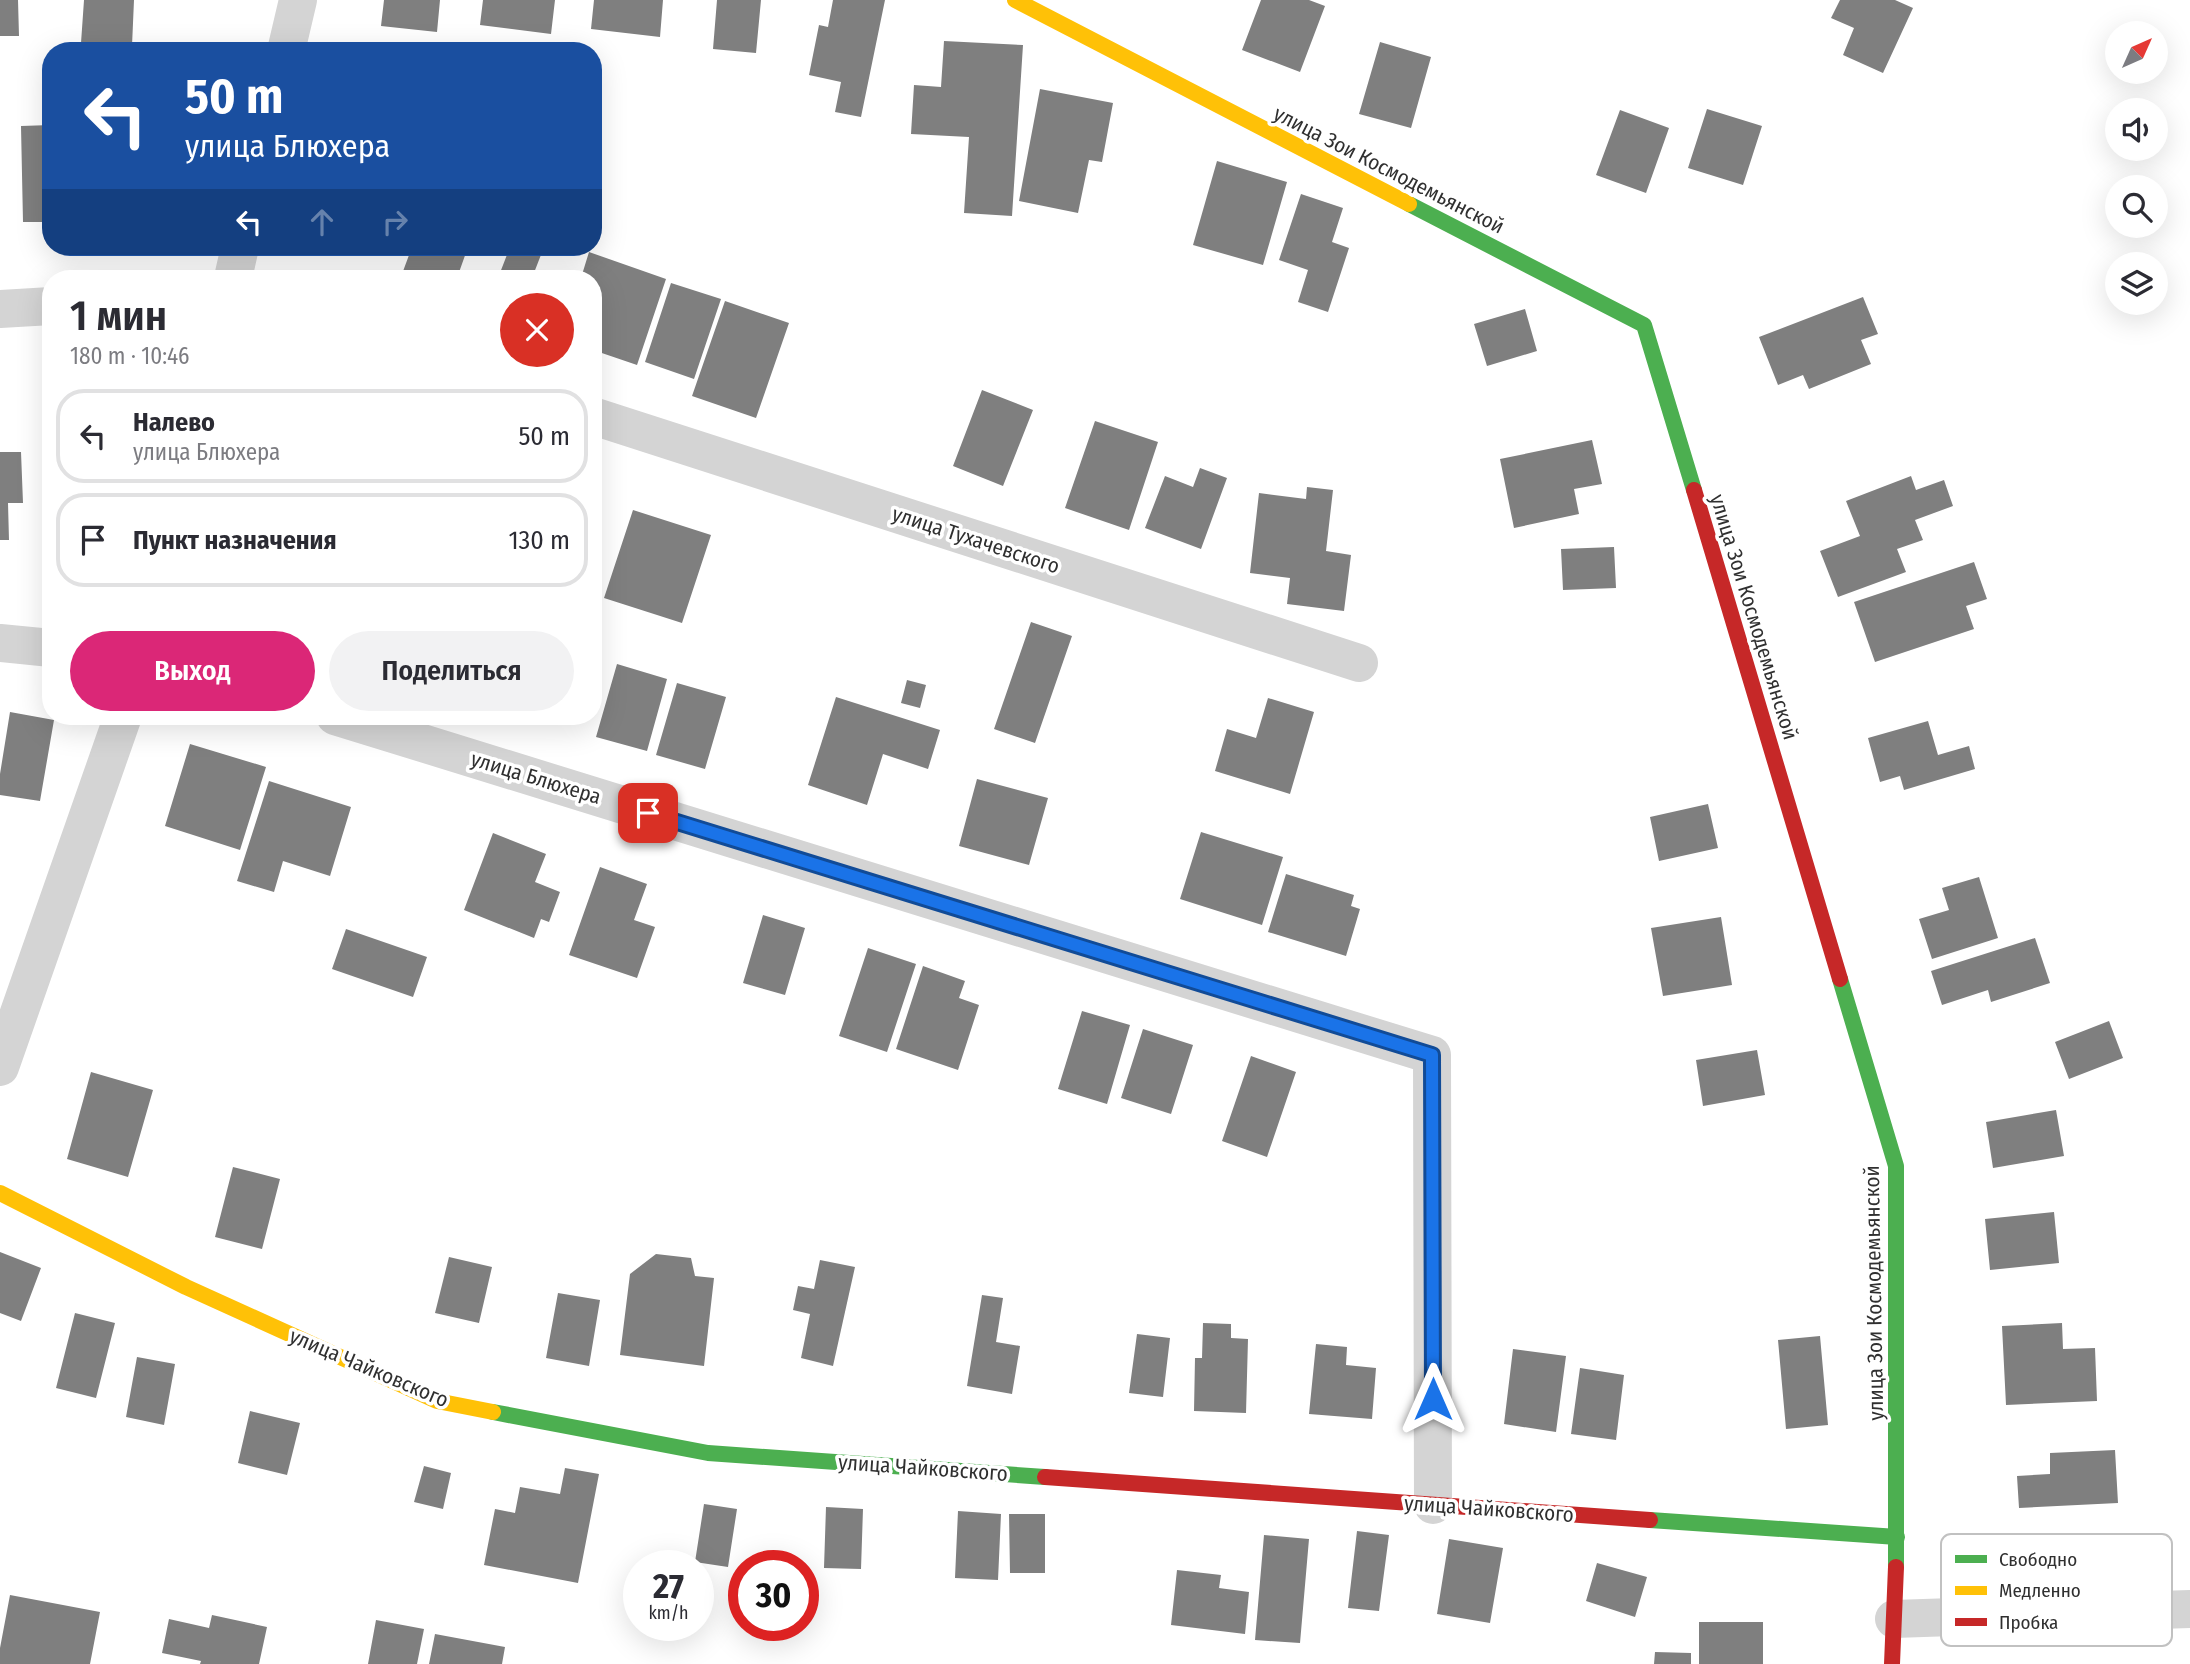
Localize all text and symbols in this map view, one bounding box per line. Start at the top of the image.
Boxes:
north arrow [2105,21,2168,84]
map controls [2105,21,2168,315]
text: 50 m [185,67,283,126]
icon: left [70,70,161,161]
button: sound [2105,98,2168,161]
street label: улица Зои Космодемьянской [1269,100,1509,240]
text: улица Блюхера [185,127,390,165]
button: search [2105,175,2168,238]
icon: left [230,203,268,241]
icon: ahead [303,203,341,241]
icon: right [376,203,414,241]
button: layers [2105,252,2168,315]
text: 1 мин [70,291,167,341]
button: close [500,293,574,367]
text: 180 m · 10:46 [70,342,190,370]
text: Налево [133,407,215,438]
icon: left [74,417,112,455]
text: 50 m [518,421,570,452]
text: улица Блюхера [133,438,280,466]
street label: улица Зои Космодемьянской [1704,491,1804,743]
street label: улица Тухачевского [889,501,1063,579]
icon: arrive [74,521,112,559]
text: Пункт назначения [133,525,337,556]
text: 130 m [508,525,570,556]
button: Выход [70,631,315,711]
button: Поделиться [329,631,574,711]
street label: улица Блюхера [468,746,604,810]
pin [618,783,678,843]
icon: arrive [629,794,667,832]
street label: улица Зои Космодемьянской [1859,1165,1889,1421]
street label: улица Чайковского [286,1323,452,1413]
position arrow [1396,1362,1470,1436]
street label: улица Чайковского [837,1449,1009,1487]
street label: улица Чайковского [1403,1490,1575,1528]
legend [1941,1534,2172,1646]
text: Свободно [1999,1548,2077,1571]
speed limit sign: 30 [728,1550,819,1641]
text: 27 [653,1565,684,1607]
text: Медленно [1999,1579,2081,1602]
text: km/h [648,1602,689,1624]
text: Пробка [1999,1611,2058,1634]

